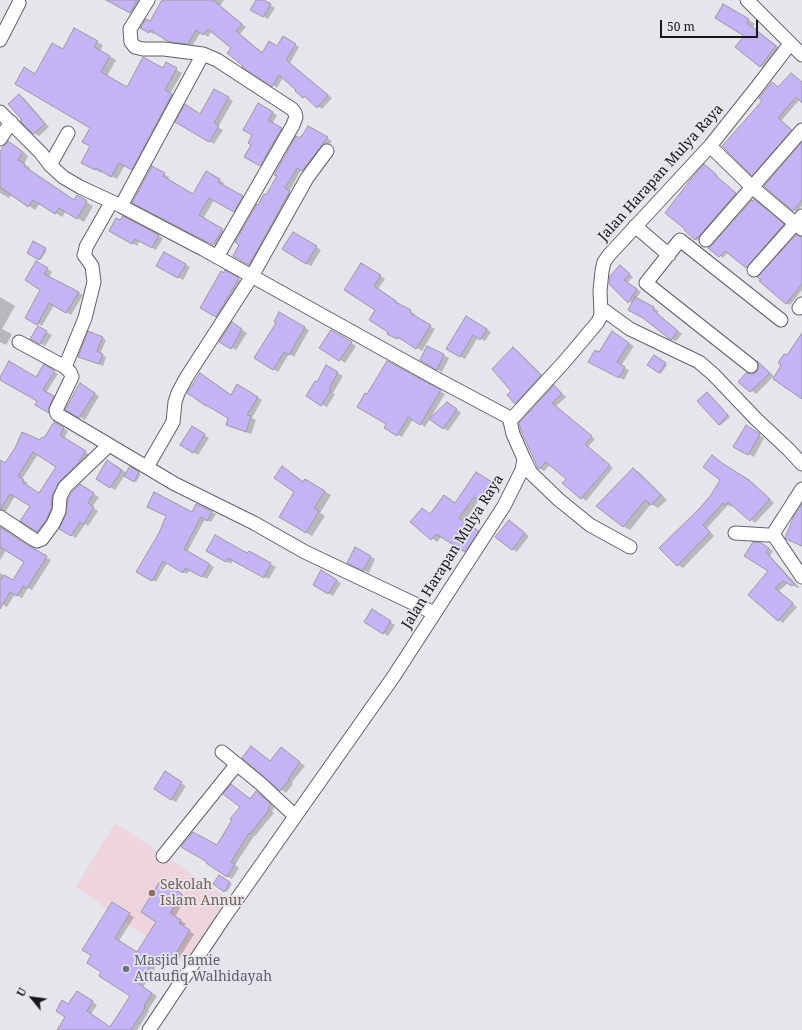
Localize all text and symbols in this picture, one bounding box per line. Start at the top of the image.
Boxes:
scale bar [662,12,760,38]
text: 50 m [667,18,695,35]
street label: Jalan Harapan Mulya Raya [595,101,727,245]
street label: Jalan Harapan Mulya Raya [399,472,507,632]
place label: Sekolah Islam Annur [160,877,244,910]
marker: Sekolah Islam Annur [147,888,157,898]
place label: Masjid Jamie Attaufiq Walhidayah [134,953,272,986]
marker: Masjid Jamie Attaufiq Walhidayah [121,964,131,974]
north arrow [12,978,52,1018]
text: U [13,985,30,999]

